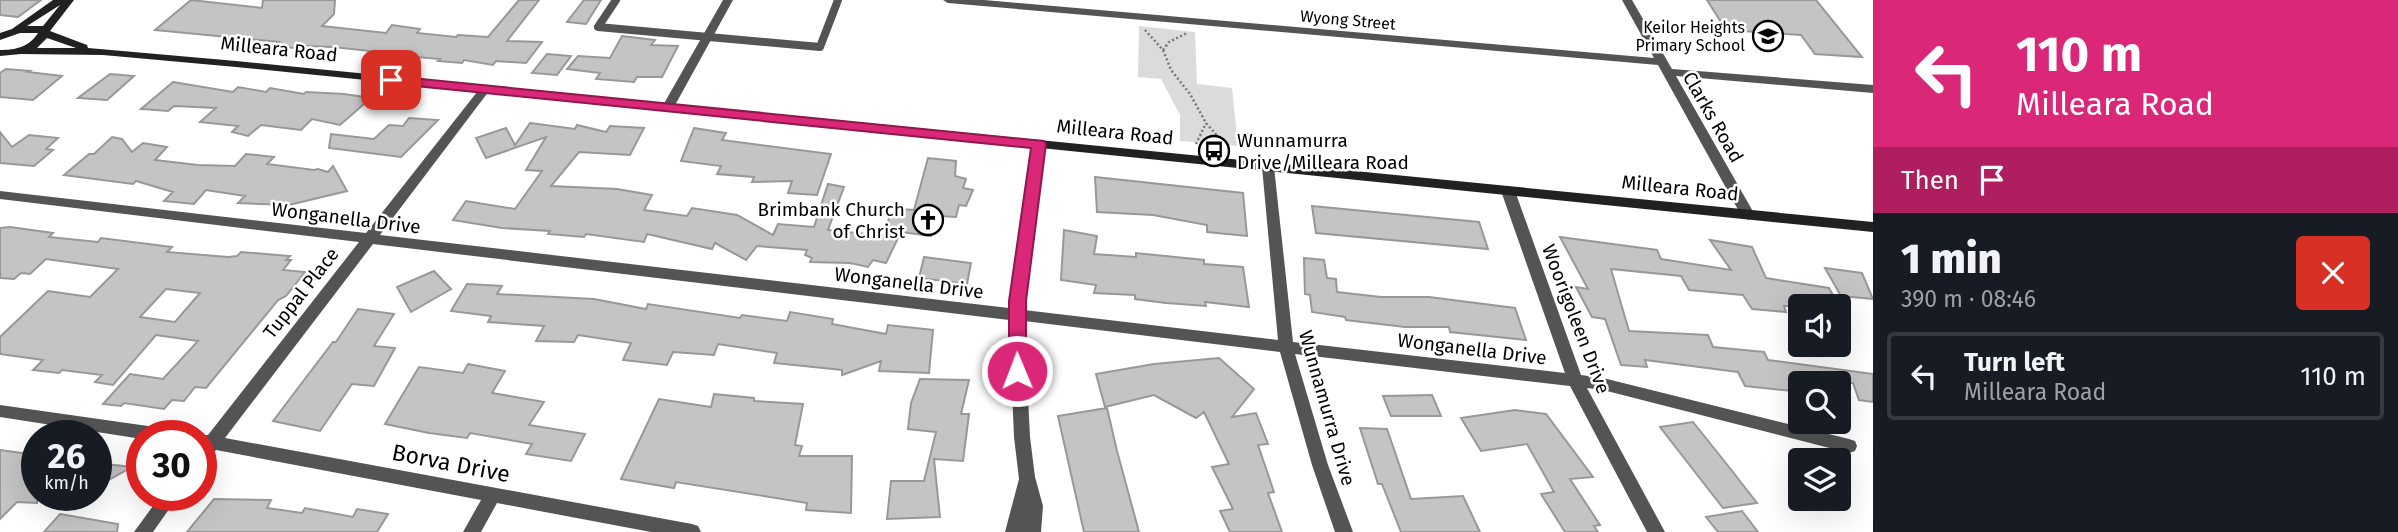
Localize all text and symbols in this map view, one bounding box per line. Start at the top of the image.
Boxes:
street label: Wyong Street [1299,6,1397,34]
place label: Keilor Heights Primary School [1636,18,1745,55]
school or university icon: Keilor Heights Primary School [1751,19,1785,53]
text: 110 m [2016,25,2142,84]
icon: left [1901,28,1992,119]
street label: Milleara Road [219,31,339,67]
pin [361,50,421,110]
icon: arrive [372,61,410,99]
street label: Clarks Road [1678,68,1748,166]
text: Milleara Road [2016,85,2214,123]
street label: Milleara Road [1055,114,1175,150]
place label: Wunnamurra Drive/Milleara Road [1237,129,1409,174]
bus stop icon: Wunnamurra Drive/Milleara Road [1197,134,1231,168]
icon: arrive [1973,161,2011,199]
text: Then [1901,165,1959,196]
street label: Milleara Road [1620,170,1740,206]
street label: Wonganella Drive [270,197,422,239]
place label: Brimbank Church of Christ [758,198,905,243]
church icon: Brimbank Church of Christ [911,203,945,237]
text: 1 min [1901,234,2002,284]
button: close [2296,236,2370,310]
street label: Woorigoleen Drive [1537,241,1615,397]
street label: Tuppal Place [258,243,344,343]
street label: Wonganella Drive [833,262,985,304]
text: 390 m · 08:46 [1901,285,2036,313]
map controls [1788,294,1851,511]
button: sound [1788,294,1851,357]
street label: Wunnamurra Drive [1294,328,1360,488]
street label: Wonganella Drive [1396,328,1548,370]
position arrow [980,334,1054,408]
text: Turn left [1964,347,2065,378]
icon: left [1905,357,1943,395]
text: 110 m [2300,361,2366,392]
button: search [1788,371,1851,434]
text: Milleara Road [1964,378,2106,406]
speed limit sign: 30 [126,420,217,511]
text: 26 [48,435,85,477]
street label: Borva Drive [390,438,512,488]
button: layers [1788,448,1851,511]
text: km/h [44,472,89,494]

